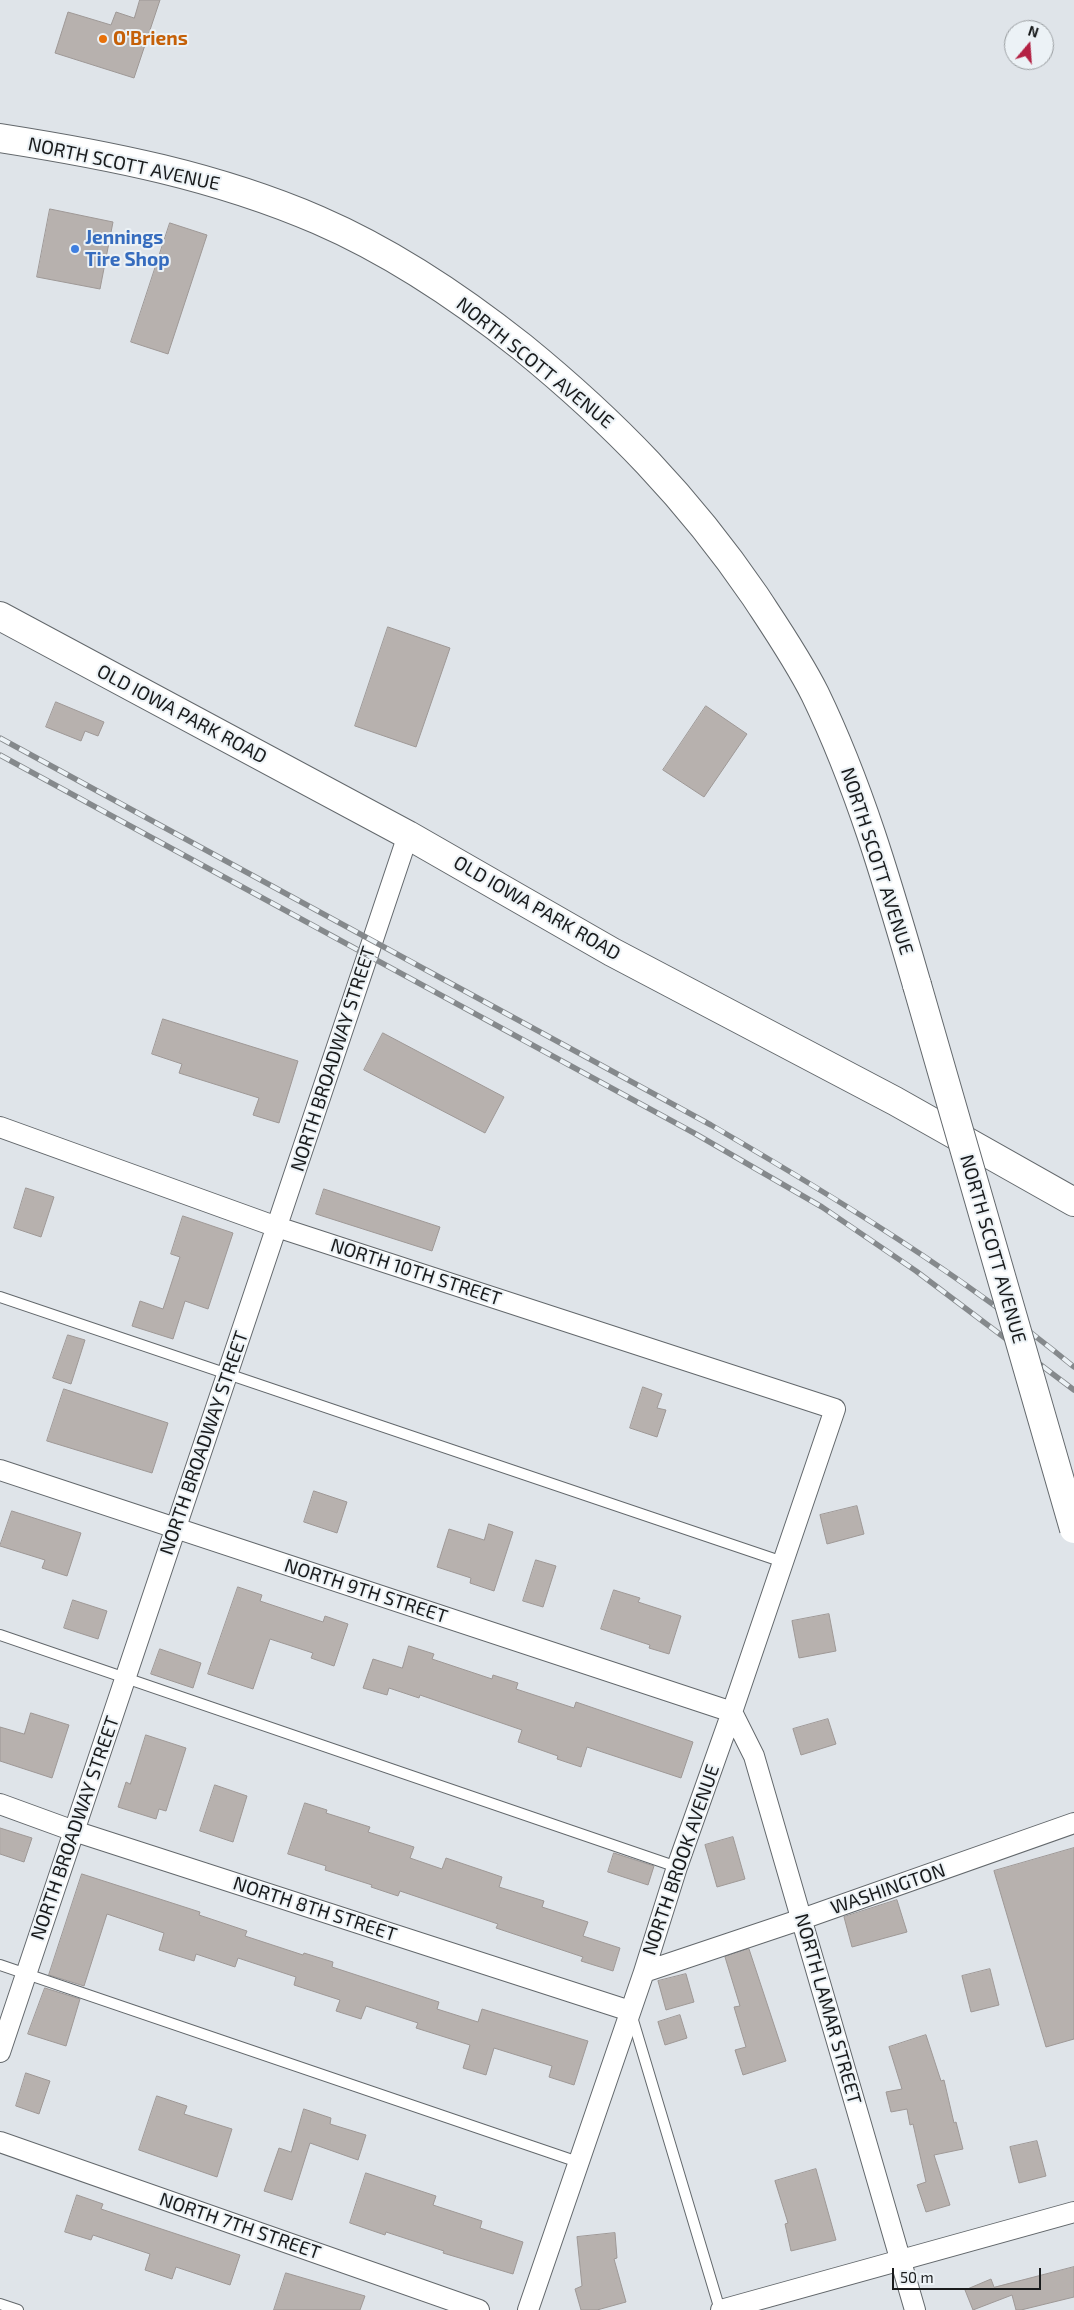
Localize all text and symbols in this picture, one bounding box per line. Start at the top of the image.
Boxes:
north arrow [1004,20,1054,70]
text: N [1026,22,1041,41]
place label: O'Briens [113,28,188,50]
marker: O'Briens [97,33,109,45]
street label: NORTH SCOTT AVENUE [26,133,222,195]
place label: Jennings Tire Shop [85,227,170,271]
marker: Jennings Tire Shop [69,243,81,255]
street label: NORTH SCOTT AVENUE [452,293,618,433]
street label: OLD IOWA PARK ROAD [93,660,271,768]
street label: NORTH SCOTT AVENUE [836,764,918,958]
street label: OLD IOWA PARK ROAD [449,851,625,965]
street label: NORTH BROADWAY STREET [286,944,380,1174]
street label: NORTH SCOTT AVENUE [955,1152,1031,1346]
street label: NORTH 10TH STREET [328,1234,504,1310]
street label: NORTH BROADWAY STREET [155,1328,253,1558]
street label: NORTH 9TH STREET [282,1554,450,1628]
street label: NORTH BROADWAY STREET [26,1713,124,1943]
street label: NORTH BROOK AVENUE [638,1762,724,1958]
street label: WASHINGTON [828,1859,948,1919]
street label: NORTH 8TH STREET [230,1872,400,1946]
street label: NORTH LAMAR STREET [790,1911,866,2107]
street label: NORTH 7TH STREET [156,2188,324,2264]
scale bar [894,2258,1043,2290]
text: 50 m [900,2268,934,2286]

